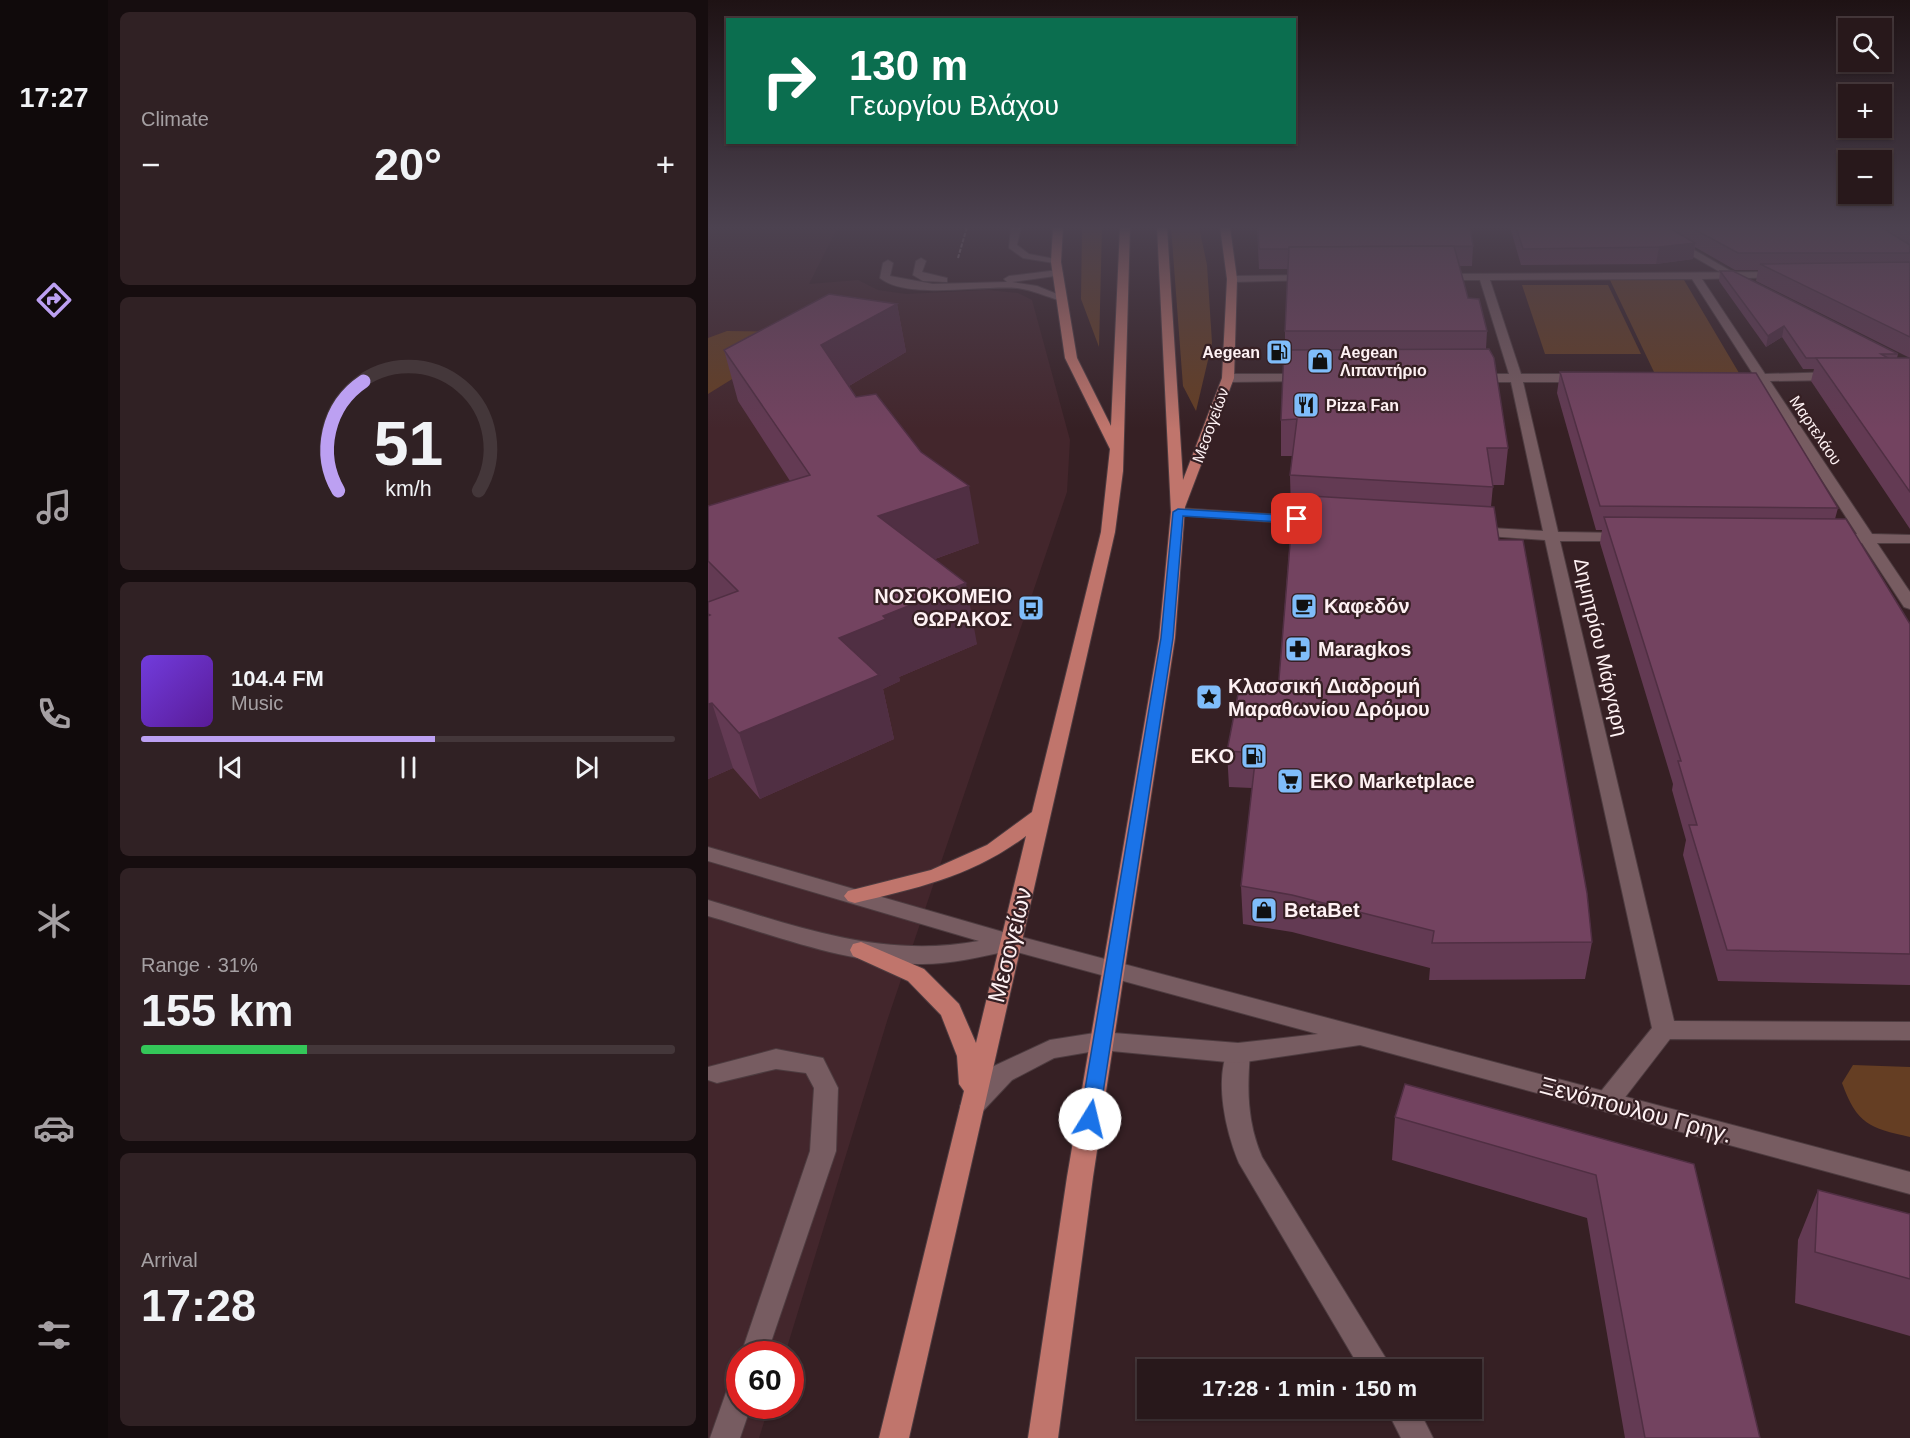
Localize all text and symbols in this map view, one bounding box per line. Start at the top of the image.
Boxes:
map controls [1838,18,1892,204]
button: search [1838,18,1892,72]
icon: right [750,42,828,120]
text: 130 m [849,42,968,89]
text: 17:27 [19,83,89,113]
button: + [1838,84,1892,138]
text: Γεωργίου Βλάχου [849,91,1059,121]
text: Climate [141,108,209,130]
text: 20° [374,139,442,190]
text: − [141,146,160,183]
text: + [656,146,675,183]
button: − [1838,150,1892,204]
icon: directions [33,279,75,321]
fuel station icon: Aegean [1264,337,1294,367]
place label: Aegean [1202,344,1260,361]
place label: Aegean Λιπαντήριο [1340,344,1427,379]
shop icon: Aegean Λιπαντήριο [1305,346,1335,376]
street label: Μεσογείων [1189,385,1232,465]
restaurant icon: Pizza Fan [1291,390,1321,420]
street label: Μαρτελάου [1786,393,1845,468]
place label: Pizza Fan [1326,397,1399,414]
text: 51 [373,409,443,478]
text: km/h [385,477,431,501]
icon: music [33,486,75,528]
pin [1271,493,1322,544]
icon: arrive [1280,502,1313,535]
street label: Δημητρίου Μάργαρη [1570,556,1632,738]
place label: ΝΟΣΟΚΟΜΕΙΟ ΘΩΡΑΚΟΣ [874,585,1012,630]
cafe icon: Καφεδόν [1289,591,1319,621]
bus stop icon: ΝΟΣΟΚΟΜΕΙΟ ΘΩΡΑΚΟΣ [1016,593,1046,623]
place label: Καφεδόν [1324,595,1410,617]
pharmacy icon: Maragkos [1283,634,1313,664]
place label: Maragkos [1318,638,1411,660]
text: 104.4 FM [231,666,324,691]
place label: Κλασσική Διαδρομή Μαραθωνίου Δρόμου [1228,675,1430,720]
place icon: Κλασσική Διαδρομή Μαραθωνίου Δρόμου [1194,682,1224,712]
text: Music [231,692,283,714]
icon: phone [33,693,75,735]
fuel station icon: EKO [1239,741,1269,771]
place label: EKO [1191,745,1234,767]
icon: previous [214,751,247,784]
icon: pause [392,751,425,784]
icon: next [570,751,603,784]
supermarket icon: EKO Marketplace [1275,766,1305,796]
place label: EKO Marketplace [1310,770,1475,792]
street label: Μεσογείων [982,885,1037,1005]
shop icon: BetaBet [1249,895,1279,925]
place label: BetaBet [1284,899,1360,921]
icon: climate [33,900,75,942]
text: Range · 31% [141,954,258,976]
text: 155 km [141,985,294,1036]
street label: Ξενόπουλου Γρηγ. [1537,1071,1735,1148]
position arrow [1058,1087,1122,1151]
icon: car [33,1107,75,1149]
text: Arrival [141,1249,198,1271]
text: 17:28 [141,1280,256,1331]
icon: filters [33,1314,75,1356]
speed limit sign: 60 [726,1341,804,1419]
text: 17:28 · 1 min · 150 m [1202,1376,1417,1401]

